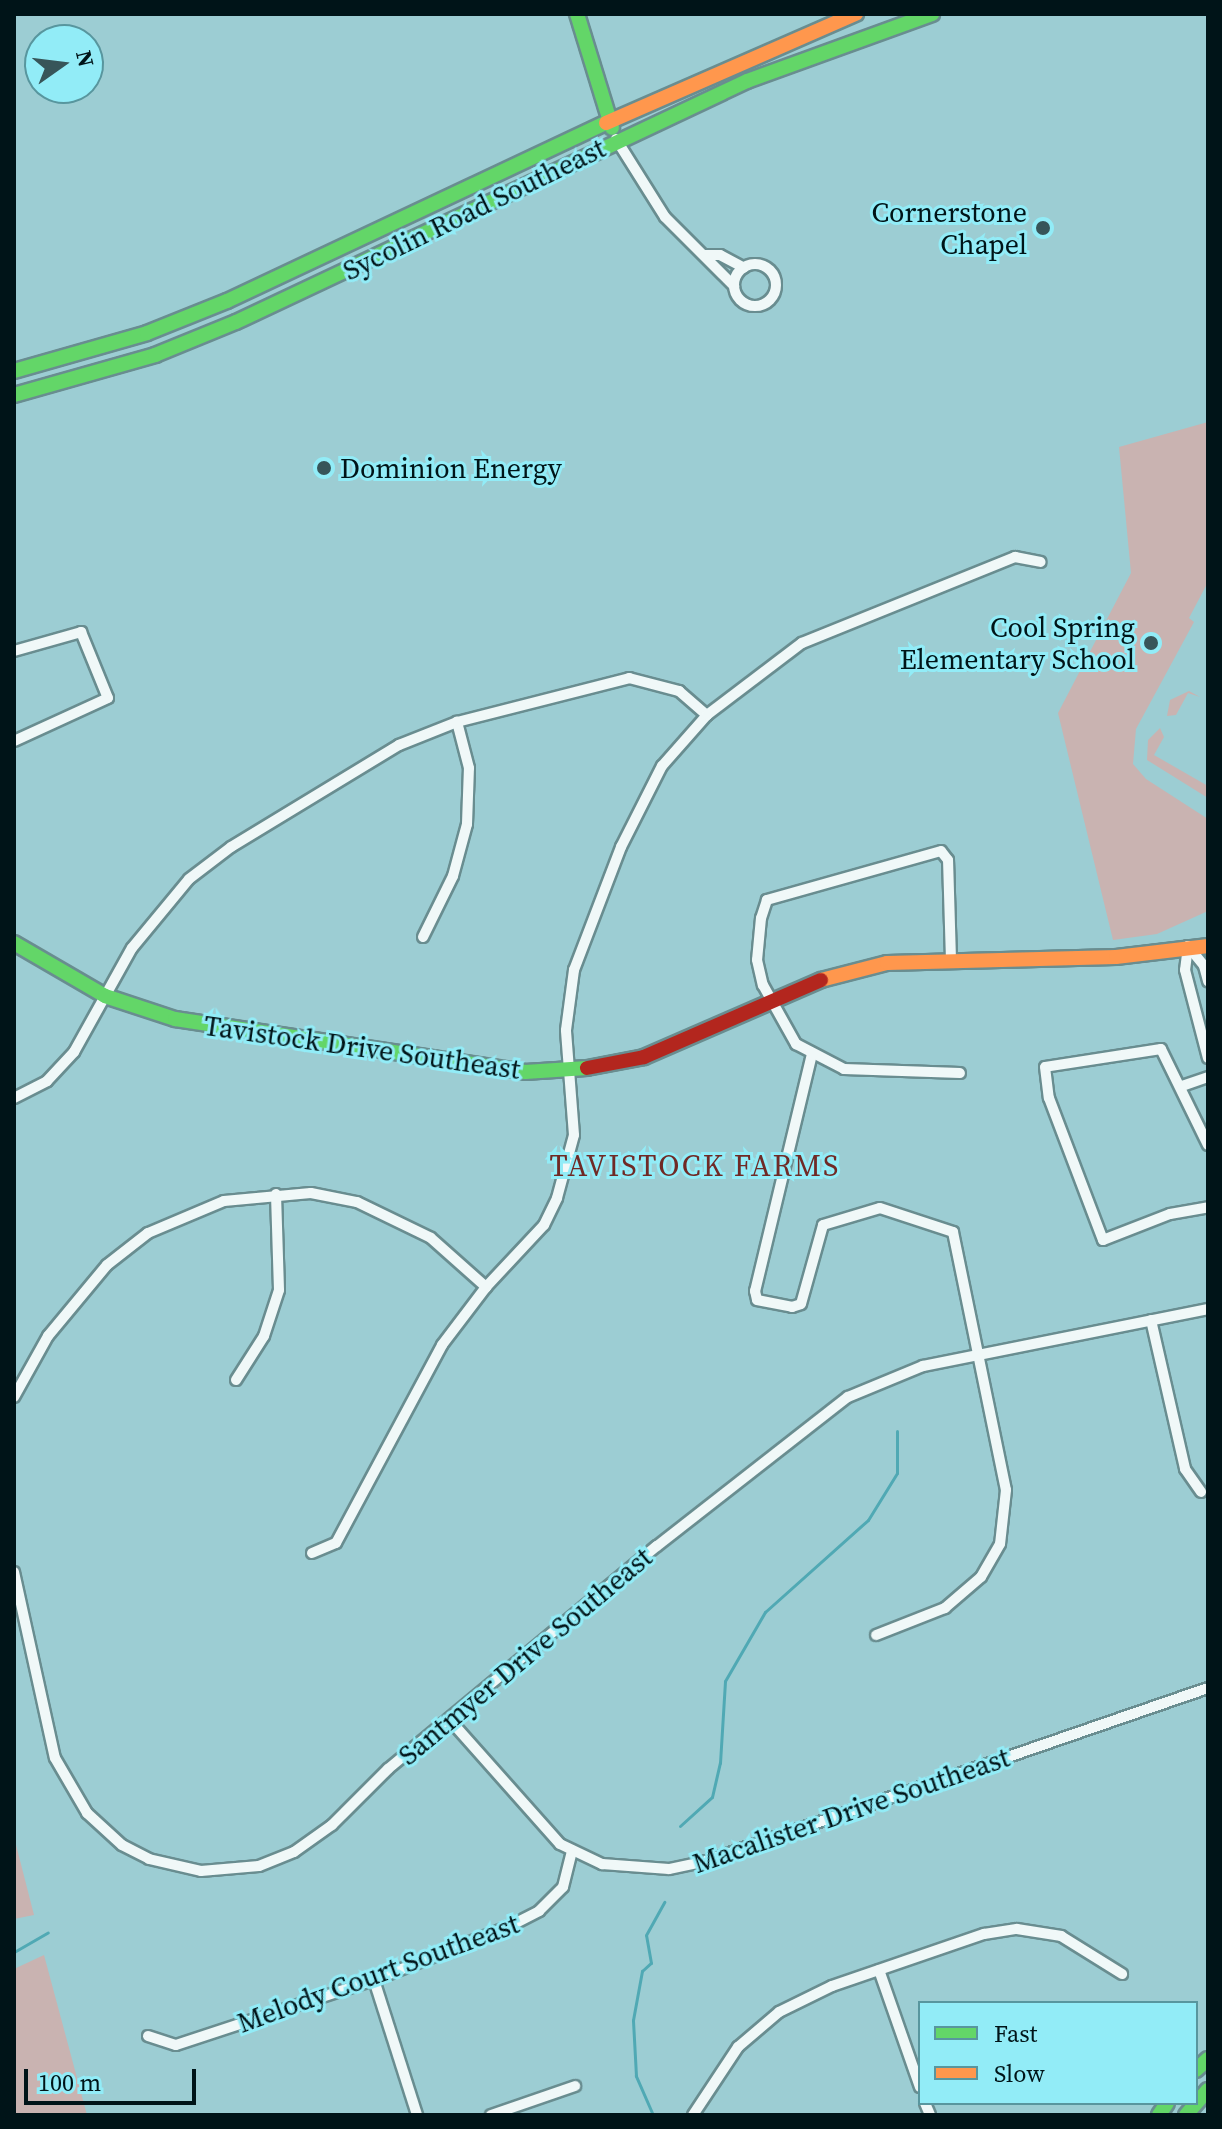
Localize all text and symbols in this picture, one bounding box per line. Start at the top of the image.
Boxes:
north arrow [24,24,104,104]
text: N [69,47,102,70]
street label: Sycolin Road Southeast [337,131,611,287]
place label: Cornerstone Chapel [871,195,1027,261]
marker: Cornerstone Chapel [1034,219,1052,237]
place label: Dominion Energy [340,451,562,485]
marker: Dominion Energy [315,459,333,477]
place label: Cool Spring Elementary School [900,610,1135,676]
marker: Cool Spring Elementary School [1142,634,1160,652]
street label: Tavistock Drive Southeast [202,1008,522,1086]
district label: TAVISTOCK FARMS [550,1148,840,1184]
street label: Santmyer Drive Southeast [391,1540,659,1772]
street label: Macalister Drive Southeast [688,1740,1014,1880]
street label: Melody Court Southeast [233,1906,523,2040]
legend [918,2001,1198,2105]
text: Fast [994,2017,1037,2050]
scale bar [28,2053,200,2103]
text: Slow [994,2057,1045,2090]
text: 100 m [38,2066,101,2099]

